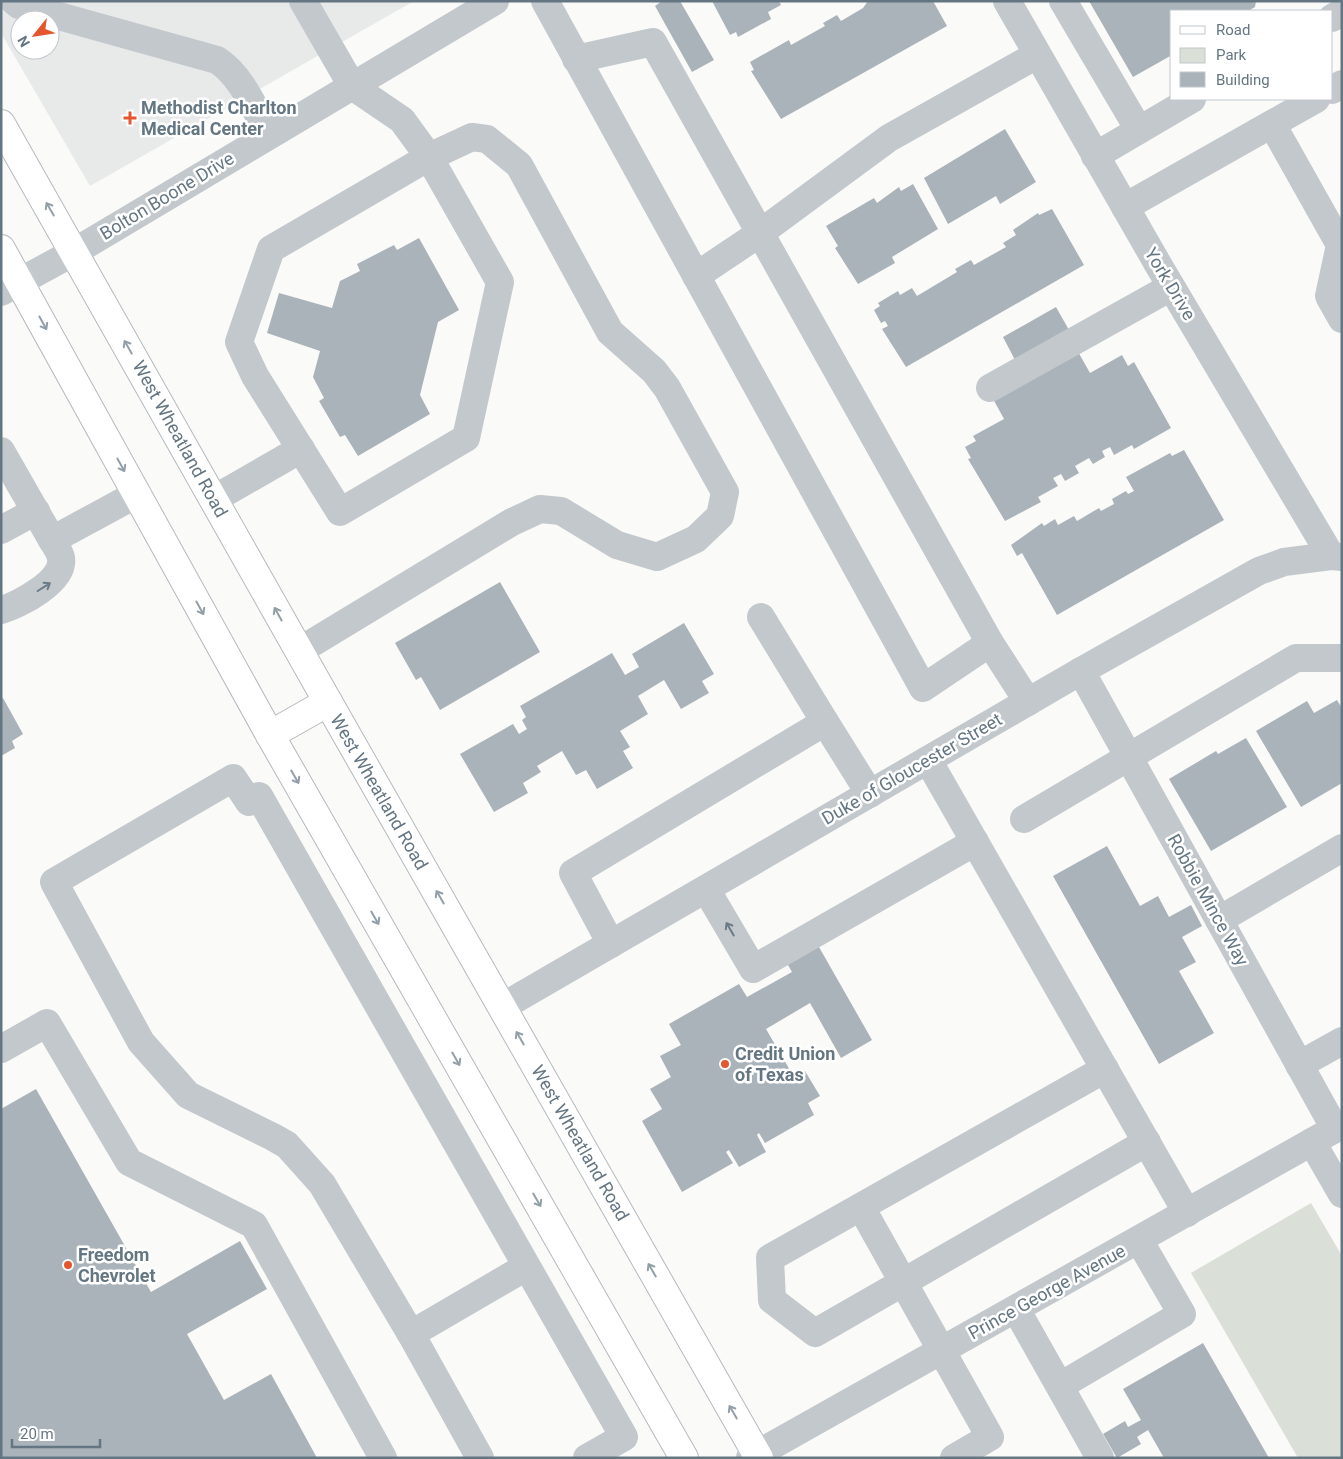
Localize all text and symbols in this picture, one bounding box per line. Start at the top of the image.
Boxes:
north arrow [10,10,60,60]
legend [1170,10,1333,100]
text: Road [1216,21,1250,39]
text: N [14,33,33,50]
text: Park [1216,46,1247,64]
text: Building [1216,71,1270,89]
place label: Methodist Charlton Medical Center [141,97,296,139]
marker: Methodist Charlton Medical Center [123,111,137,125]
street label: Bolton Boone Drive [96,147,237,244]
one-way arrow [45,202,55,217]
street label: York Drive [1141,244,1200,324]
one-way arrow [38,316,48,330]
one-way arrow [123,340,133,354]
street label: West Wheatland Road [129,357,232,521]
one-way arrow [116,458,126,473]
one-way arrow [36,581,50,591]
one-way arrow [195,600,205,615]
one-way arrow [273,607,283,622]
street label: Duke of Gloucester Street [818,708,1006,829]
street label: West Wheatland Road [326,710,433,873]
one-way arrow [290,769,300,783]
street label: Robbie Mince Way [1164,830,1254,970]
one-way arrow [434,890,444,904]
one-way arrow [371,910,381,924]
one-way arrow [724,922,734,937]
one-way arrow [515,1031,524,1046]
place label: Credit Union of Texas [735,1043,835,1085]
one-way arrow [452,1051,461,1066]
marker: Credit Union of Texas [719,1058,731,1070]
street label: West Wheatland Road [527,1061,634,1224]
one-way arrow [532,1192,542,1207]
street label: Prince George Avenue [965,1240,1129,1343]
place label: Freedom Chevrolet [78,1244,156,1286]
marker: Freedom Chevrolet [62,1259,74,1271]
one-way arrow [647,1264,657,1278]
one-way arrow [728,1404,738,1419]
scale bar [12,1416,100,1448]
text: 20 m [20,1425,54,1443]

